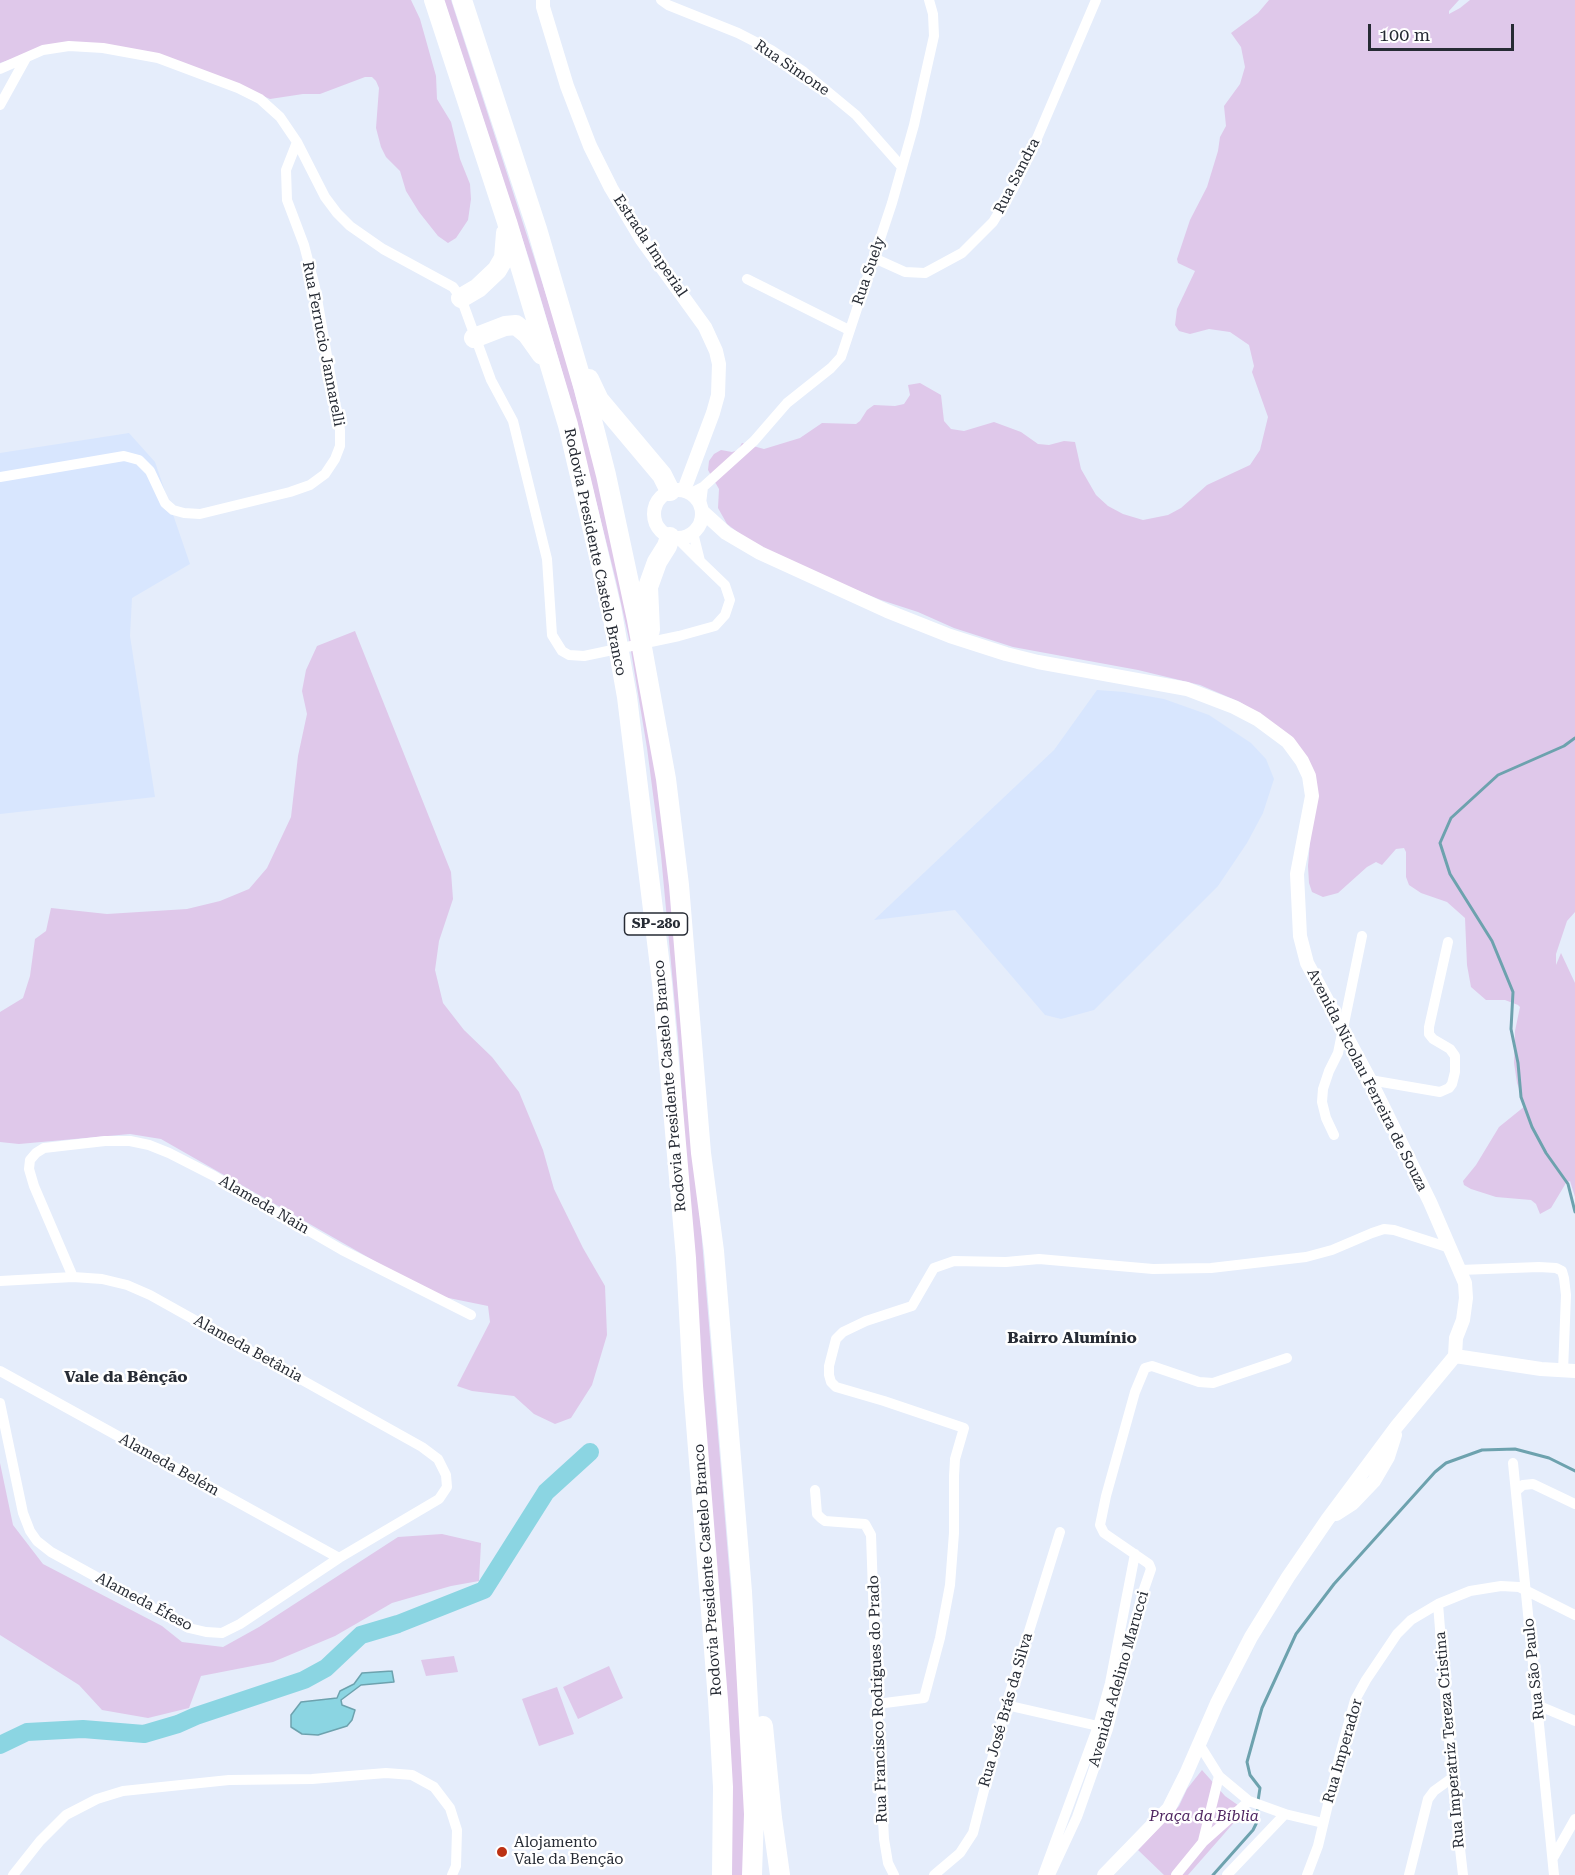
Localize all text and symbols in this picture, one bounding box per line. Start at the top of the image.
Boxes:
scale bar [1371,12,1516,50]
text: 100 m [1379,24,1430,45]
street label: Rua Simone [751,36,833,100]
street label: Rua Sandra [990,135,1044,217]
street label: Estrada Imperial [609,192,691,300]
street label: Rua Suely [849,234,889,308]
street label: Rua Ferrucio Jannarelli [298,260,348,428]
street label: Rodovia Presidente Castelo Branco [560,426,630,678]
road number: SP-280 [624,913,688,935]
street label: Rodovia Presidente Castelo Branco [650,959,690,1213]
street label: Avenida Nicolau Ferreira de Souza [1303,966,1431,1194]
street label: Alameda Nain [216,1172,312,1238]
street label: Alameda Betânia [190,1312,306,1386]
district label: Bairro Alumínio [1007,1328,1137,1348]
district label: Vale da Bênção [64,1367,188,1387]
street label: Alameda Belém [116,1430,222,1500]
street label: Rodovia Presidente Castelo Branco [690,1443,726,1697]
street label: Alameda Éfeso [93,1569,195,1635]
street label: Rua Francisco Rodrigues do Prado [865,1575,891,1823]
street label: Avenida Adelino Marucci [1085,1589,1153,1769]
street label: Rua São Paulo [1520,1617,1548,1721]
street label: Rua José Brás da Silva [975,1631,1037,1789]
street label: Rua Imperatriz Tereza Cristina [1432,1631,1468,1849]
street label: Rua Imperador [1319,1697,1367,1805]
park label: Praça da Bíblia [1149,1808,1259,1826]
place label: Alojamento Vale da Benção [514,1834,623,1869]
marker: Alojamento Vale da Benção [495,1845,509,1859]

